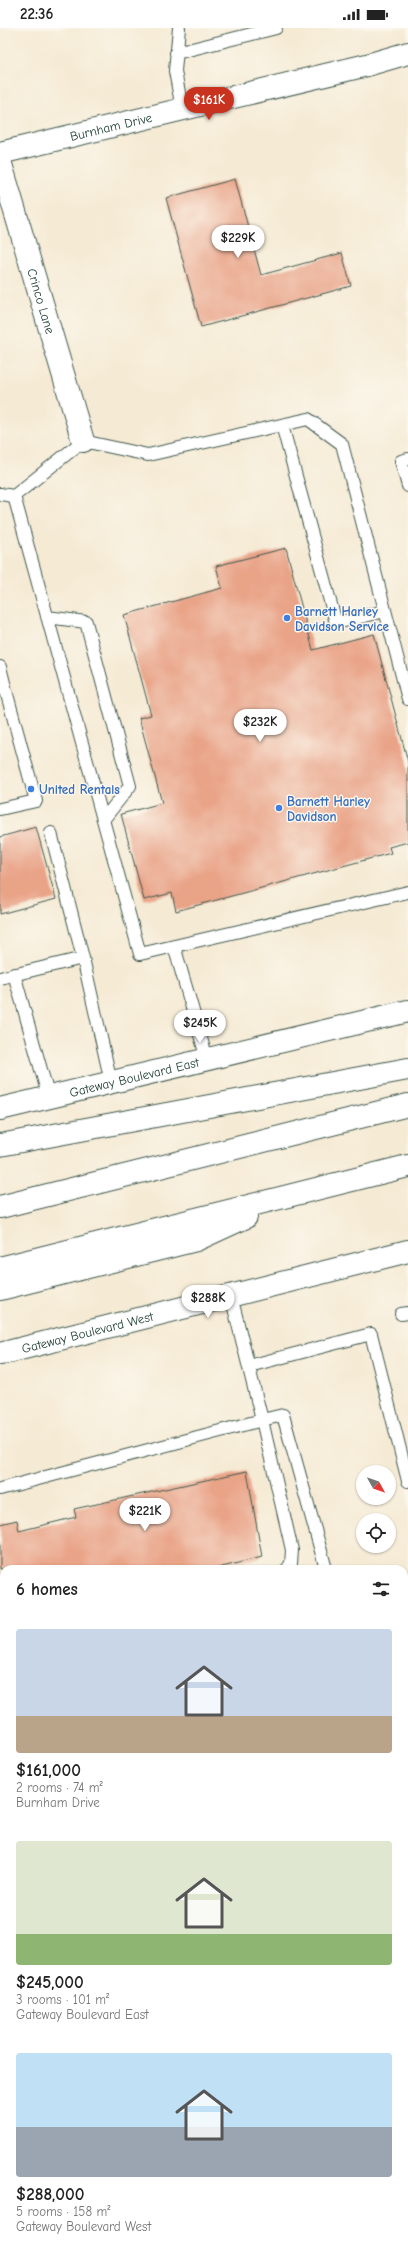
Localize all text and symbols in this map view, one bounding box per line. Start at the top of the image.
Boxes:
text: 22:36 [20,5,53,23]
pin: $161K [181,87,237,121]
text: $161K [193,92,225,107]
street label: Burnham Drive [68,109,154,143]
pin: $229K [210,225,266,259]
text: $229K [221,230,255,245]
street label: Crinco Lane [25,266,58,336]
place label: Barnett Harley Davidson Service [295,604,390,634]
marker: Barnett Harley Davidson Service [282,613,292,623]
pin: $232K [232,709,288,743]
text: $232K [243,714,277,729]
place label: United Rentals [39,782,120,797]
marker: United Rentals [26,784,36,794]
place label: Barnett Harley Davidson [287,794,370,824]
marker: Barnett Harley Davidson [274,803,284,813]
pin: $245K [172,1010,228,1044]
text: $245K [183,1015,217,1030]
street label: Gateway Boulevard East [68,1054,202,1100]
pin: $288K [180,1285,236,1319]
text: $288K [191,1290,225,1305]
street label: Gateway Boulevard West [20,1308,156,1356]
north arrow [356,1465,396,1505]
map controls [356,1465,396,1553]
pin: $221K [117,1498,173,1532]
text: $221K [128,1503,162,1518]
button: locate [356,1513,396,1553]
icon: filters [370,1578,392,1600]
text: 6 homes [16,1580,78,1599]
icon: home [168,1655,240,1727]
text: $161,000 [16,1761,81,1780]
text: 2 rooms · 74 m² [16,1780,103,1795]
text: Burnham Drive [16,1795,100,1810]
icon: home [168,1867,240,1939]
text: $245,000 [16,1973,84,1992]
text: 3 rooms · 101 m² [16,1992,109,2007]
text: Gateway Boulevard East [16,2007,149,2022]
icon: home [168,2079,240,2151]
text: $288,000 [16,2185,85,2204]
text: 5 rooms · 158 m² [16,2204,110,2219]
text: Gateway Boulevard West [16,2219,151,2234]

